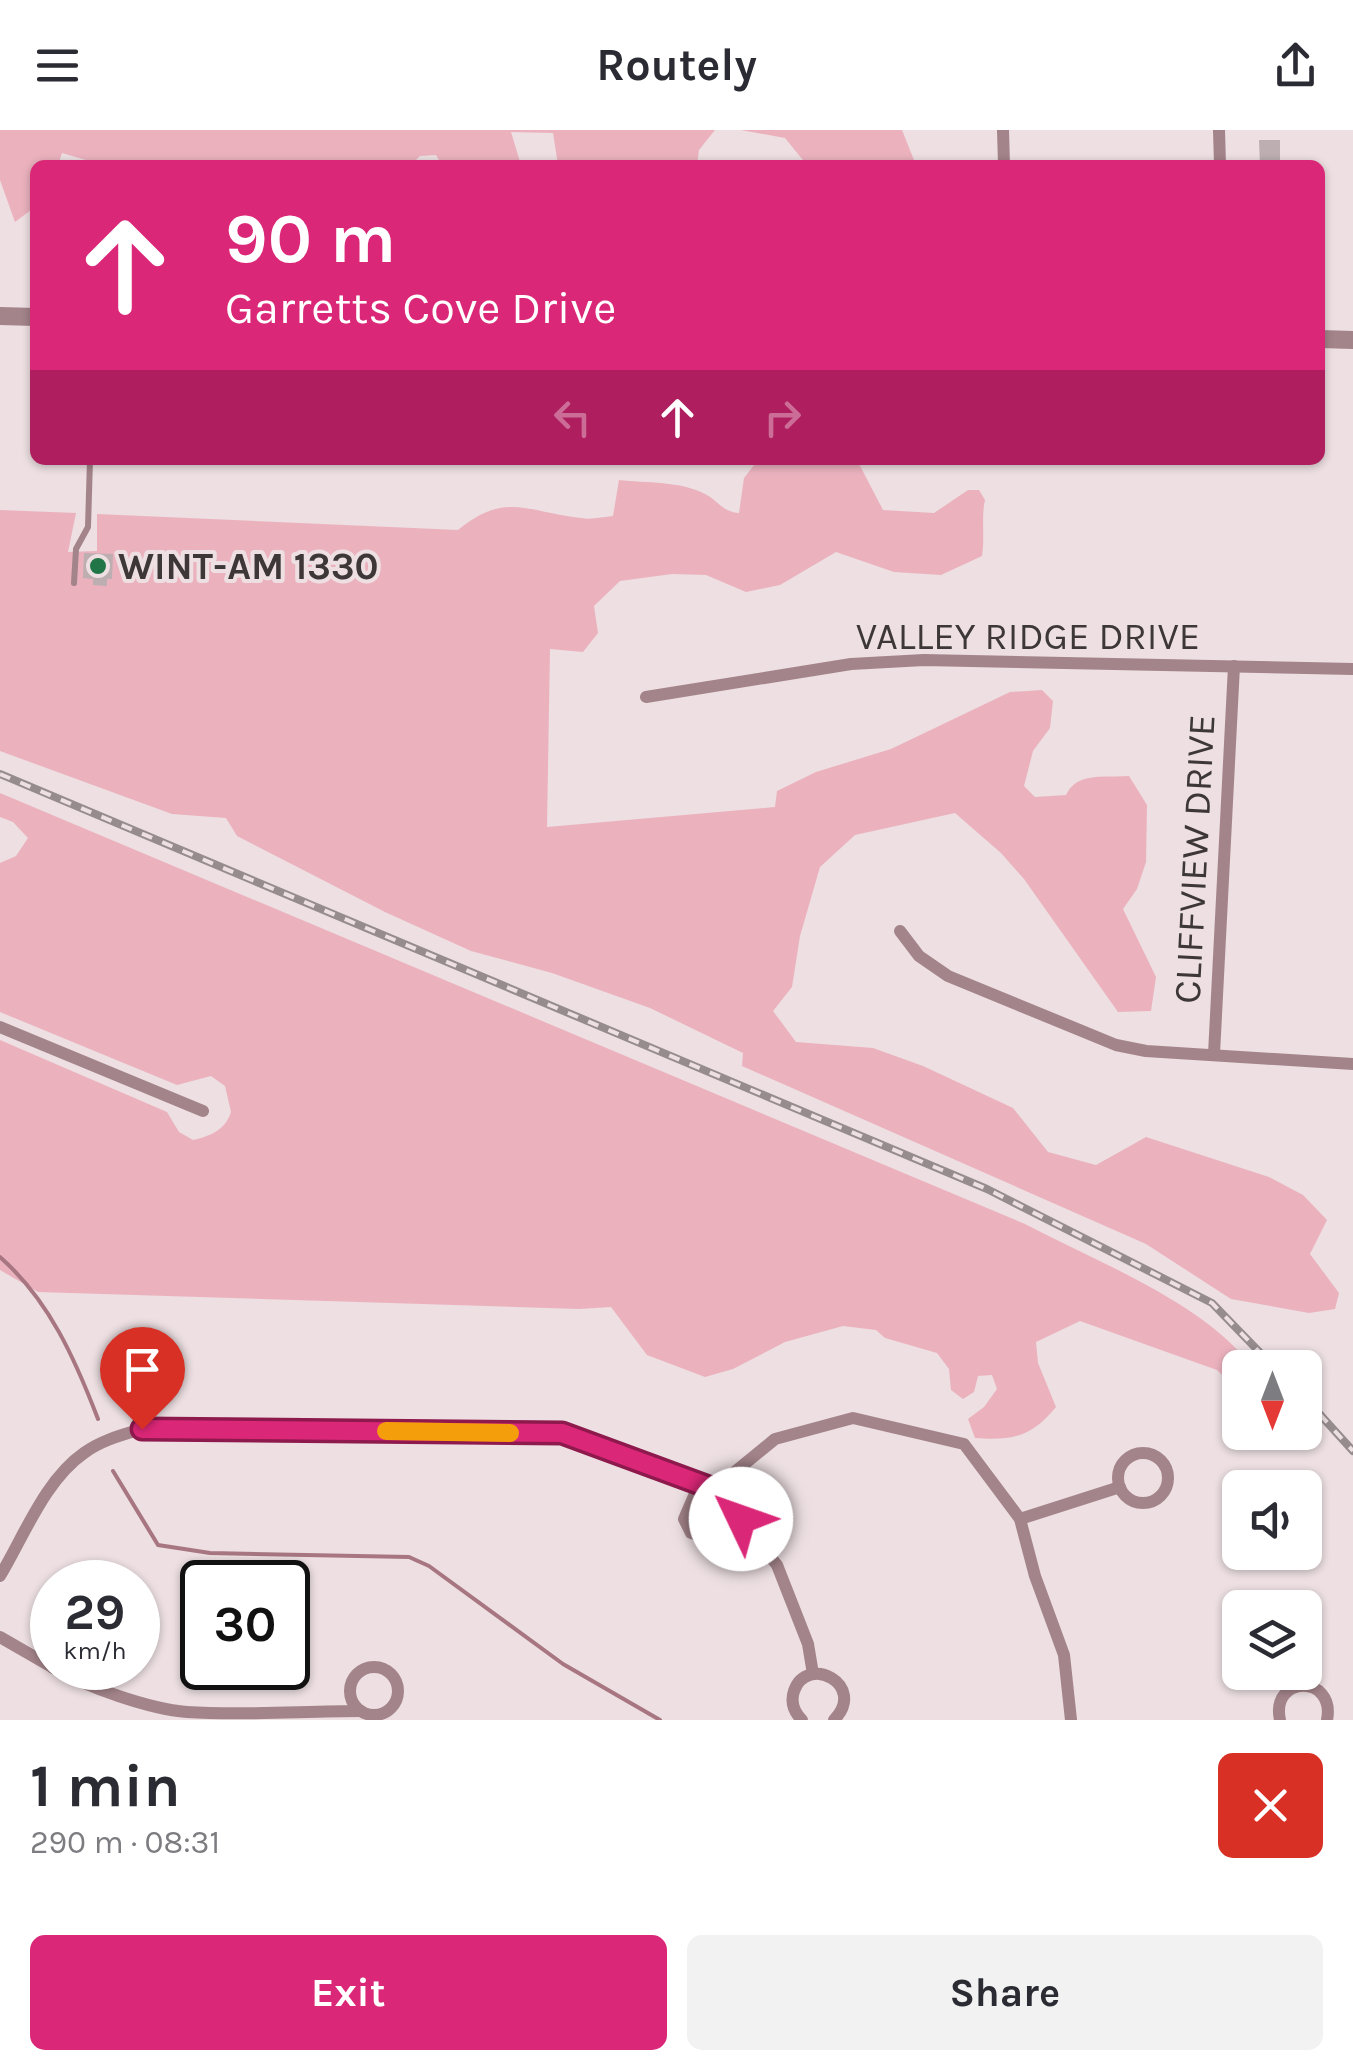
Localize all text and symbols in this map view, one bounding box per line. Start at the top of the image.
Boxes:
icon: menu [30,38,85,93]
icon: share [1268,38,1323,93]
text: Routely [596,39,757,91]
text: 90 m [225,198,396,280]
icon: ahead [60,200,190,330]
text: Garretts Cove Drive [225,282,616,334]
icon: left [545,390,600,445]
icon: ahead [650,390,705,445]
icon: right [755,390,810,445]
place label: WINT-AM 1330 [118,544,379,589]
marker: WINT-AM 1330 [87,555,109,577]
street label: VALLEY RIDGE DRIVE [856,614,1200,659]
street label: CLIFFVIEW DRIVE [1164,713,1225,1005]
pin [100,1327,185,1430]
icon: arrive [115,1342,170,1397]
north arrow [1222,1350,1322,1450]
map controls [1222,1350,1322,1690]
position arrow [689,1467,793,1571]
button: sound [1222,1470,1322,1570]
speed limit sign: 30 [180,1560,310,1690]
text: 29 [65,1583,125,1642]
button: layers [1222,1590,1322,1690]
text: km/h [63,1636,127,1665]
text: 1 min [30,1751,181,1821]
button: close [1218,1753,1323,1858]
text: 290 m · 08:31 [30,1824,220,1861]
button: Exit [30,1935,667,2050]
button: Share [687,1935,1323,2050]

